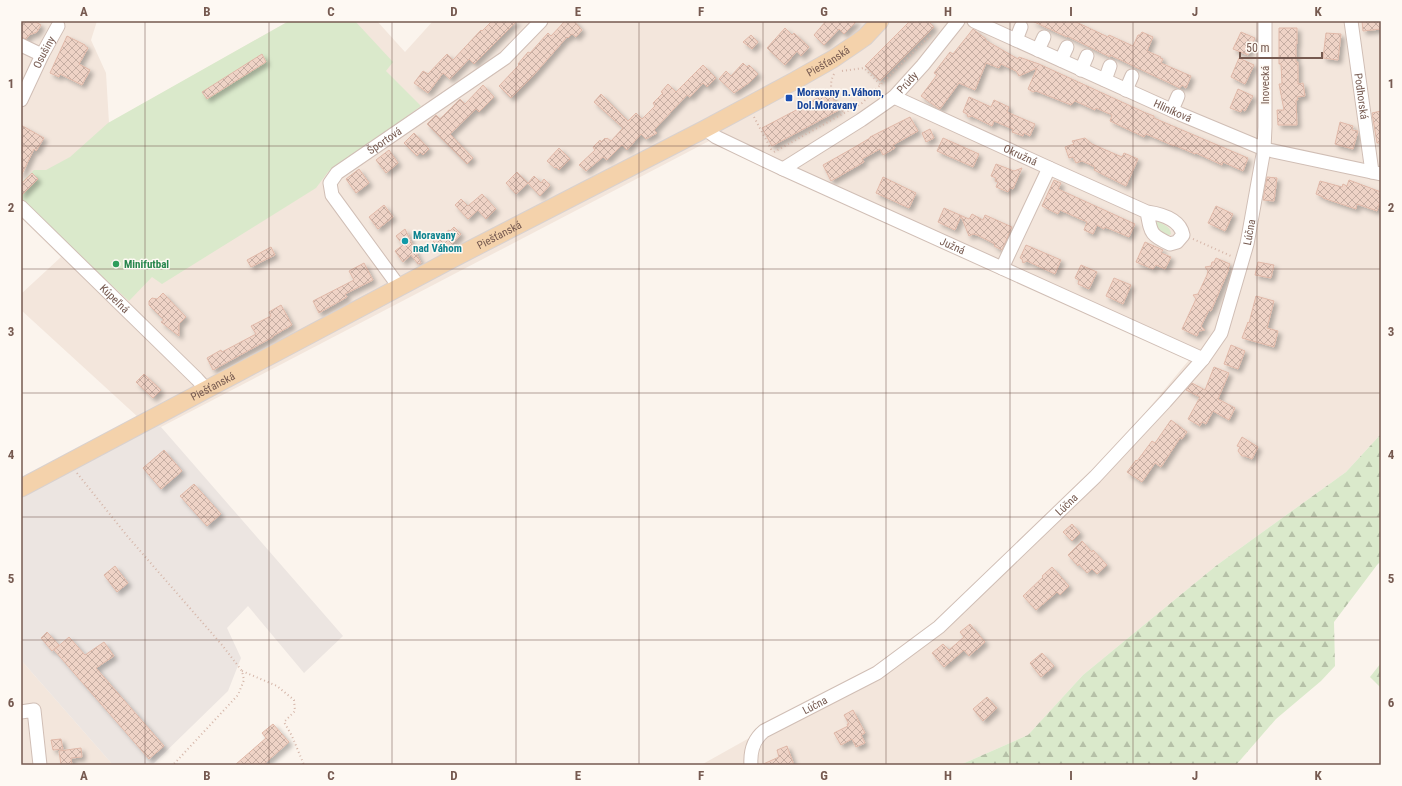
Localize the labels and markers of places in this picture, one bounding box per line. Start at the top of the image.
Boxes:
place label: Moravany n.Váhom, Dol.Moravany [797,86,884,112]
marker: Moravany n.Váhom, Dol.Moravany [784,93,794,103]
place label: Moravany nad Váhom [413,229,462,255]
marker: Moravany nad Váhom [400,236,410,246]
place label: Minifutbal [124,258,169,271]
marker: Minifutbal [111,259,121,269]

